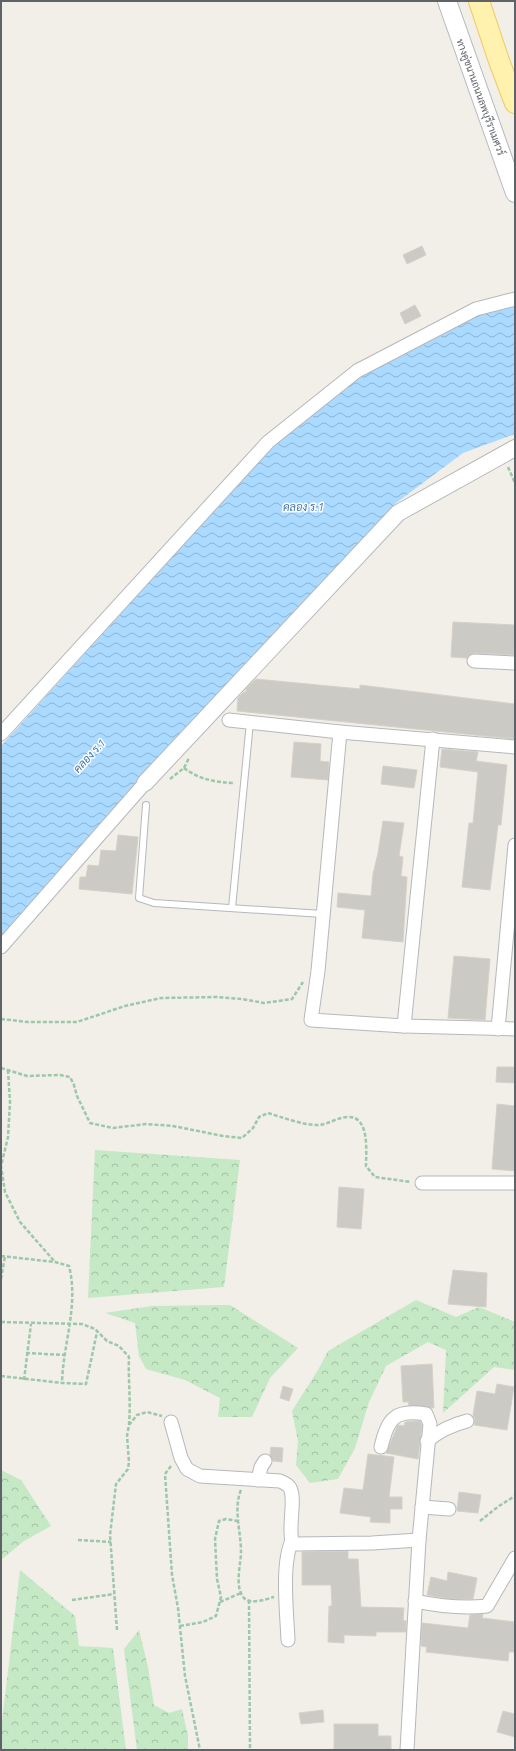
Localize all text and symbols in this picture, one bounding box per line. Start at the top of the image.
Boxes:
street label: ทางคู่ขนานถนนลพบุรีราเมศวร์ [452,37,509,158]
water label: คลอง ร.1 [283,499,323,515]
water label: คลอง ร.1 [69,736,109,776]

